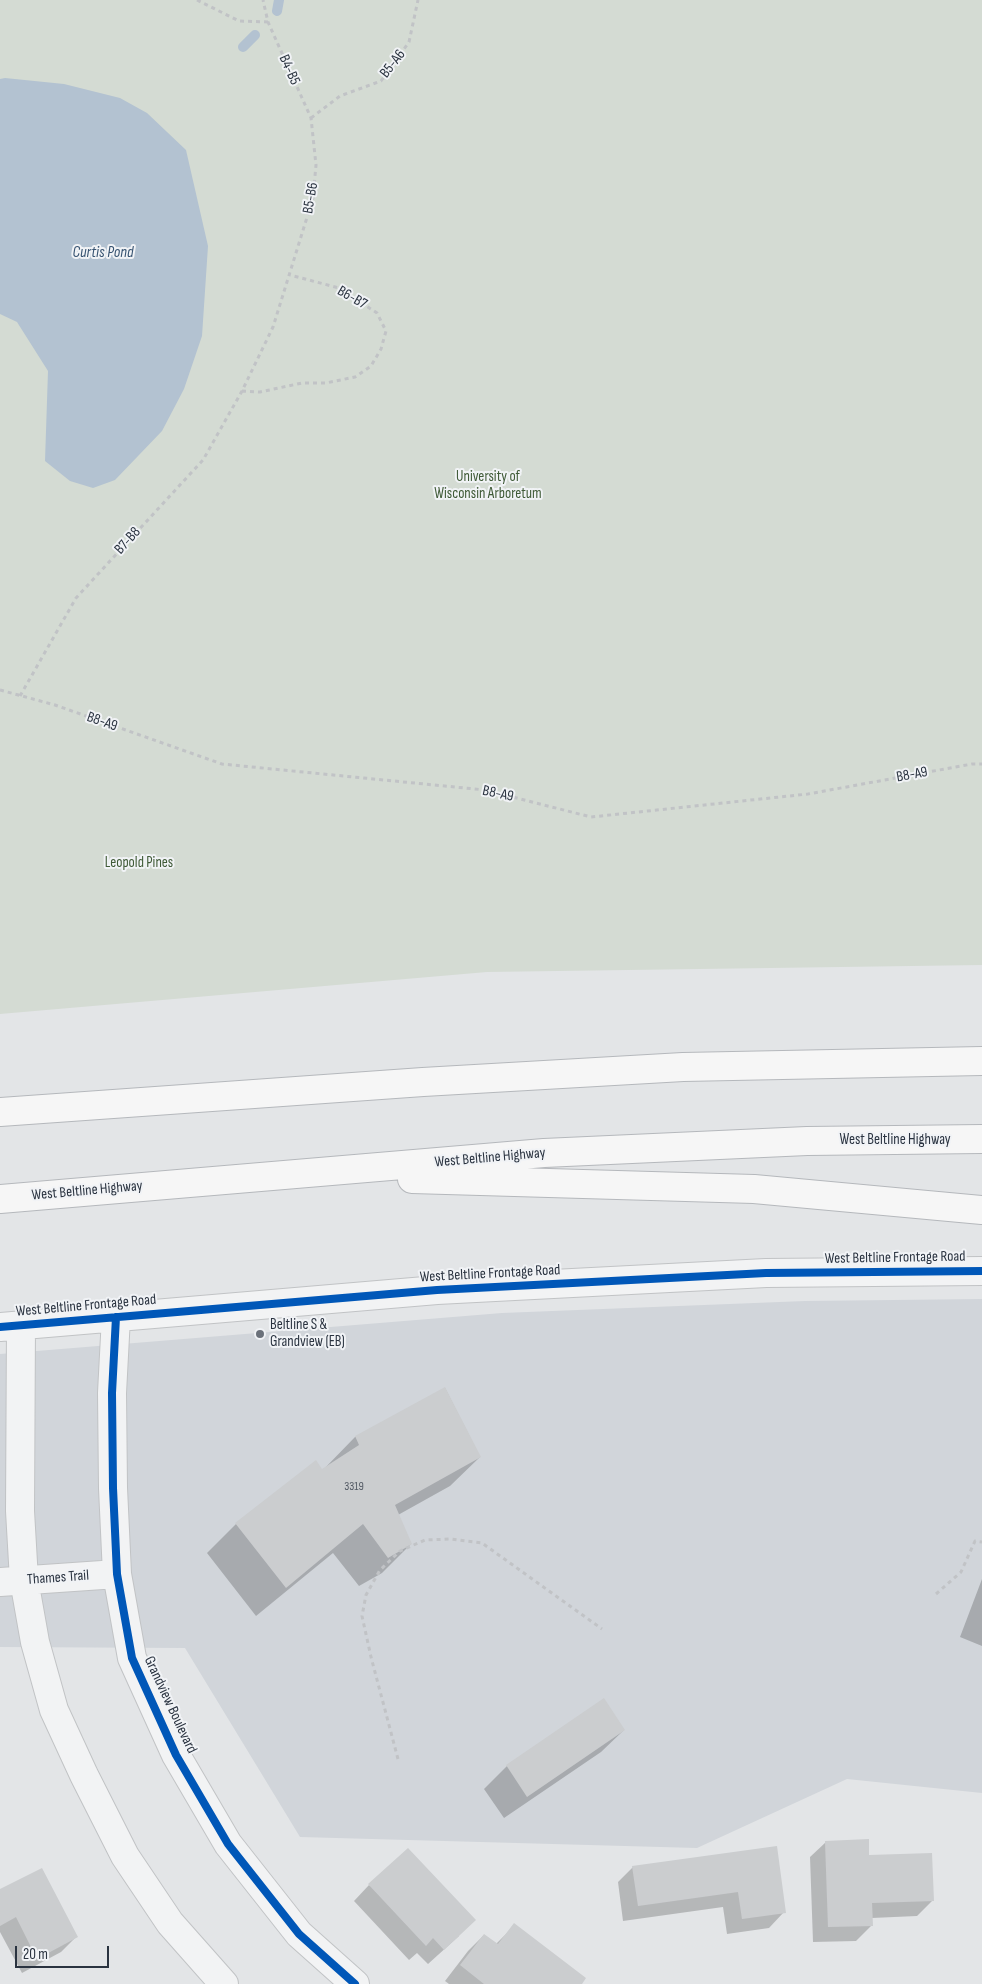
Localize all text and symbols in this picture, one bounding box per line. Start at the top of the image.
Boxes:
street label: B5-A6 [376,46,410,82]
street label: B4-B5 [274,52,304,88]
street label: B5-B6 [299,181,323,215]
water label: Curtis Pond [73,243,133,263]
street label: B6-B7 [334,282,370,314]
park label: University of Wisconsin Arboretum [434,468,542,503]
street label: B7-B8 [111,524,145,558]
street label: B8-A9 [84,708,120,736]
street label: B8-A9 [895,763,929,787]
street label: B8-A9 [481,782,515,806]
park label: Leopold Pines [105,854,173,872]
street label: West Beltline Highway [839,1131,951,1149]
street label: West Beltline Highway [434,1144,546,1172]
street label: West Beltline Highway [31,1177,143,1205]
street label: West Beltline Frontage Road [824,1248,966,1268]
street label: West Beltline Frontage Road [419,1261,561,1287]
street label: West Beltline Frontage Road [15,1291,157,1321]
place label: Beltline S & Grandview (EB) [270,1316,345,1351]
marker: Beltline S & Grandview (EB) [254,1328,266,1340]
house number: 3319 [344,1480,364,1494]
street label: Thames Trail [26,1567,90,1589]
street label: Grandview Boulevard [140,1654,200,1756]
scale bar [18,1936,111,1968]
text: 20 m [23,1945,48,1964]

